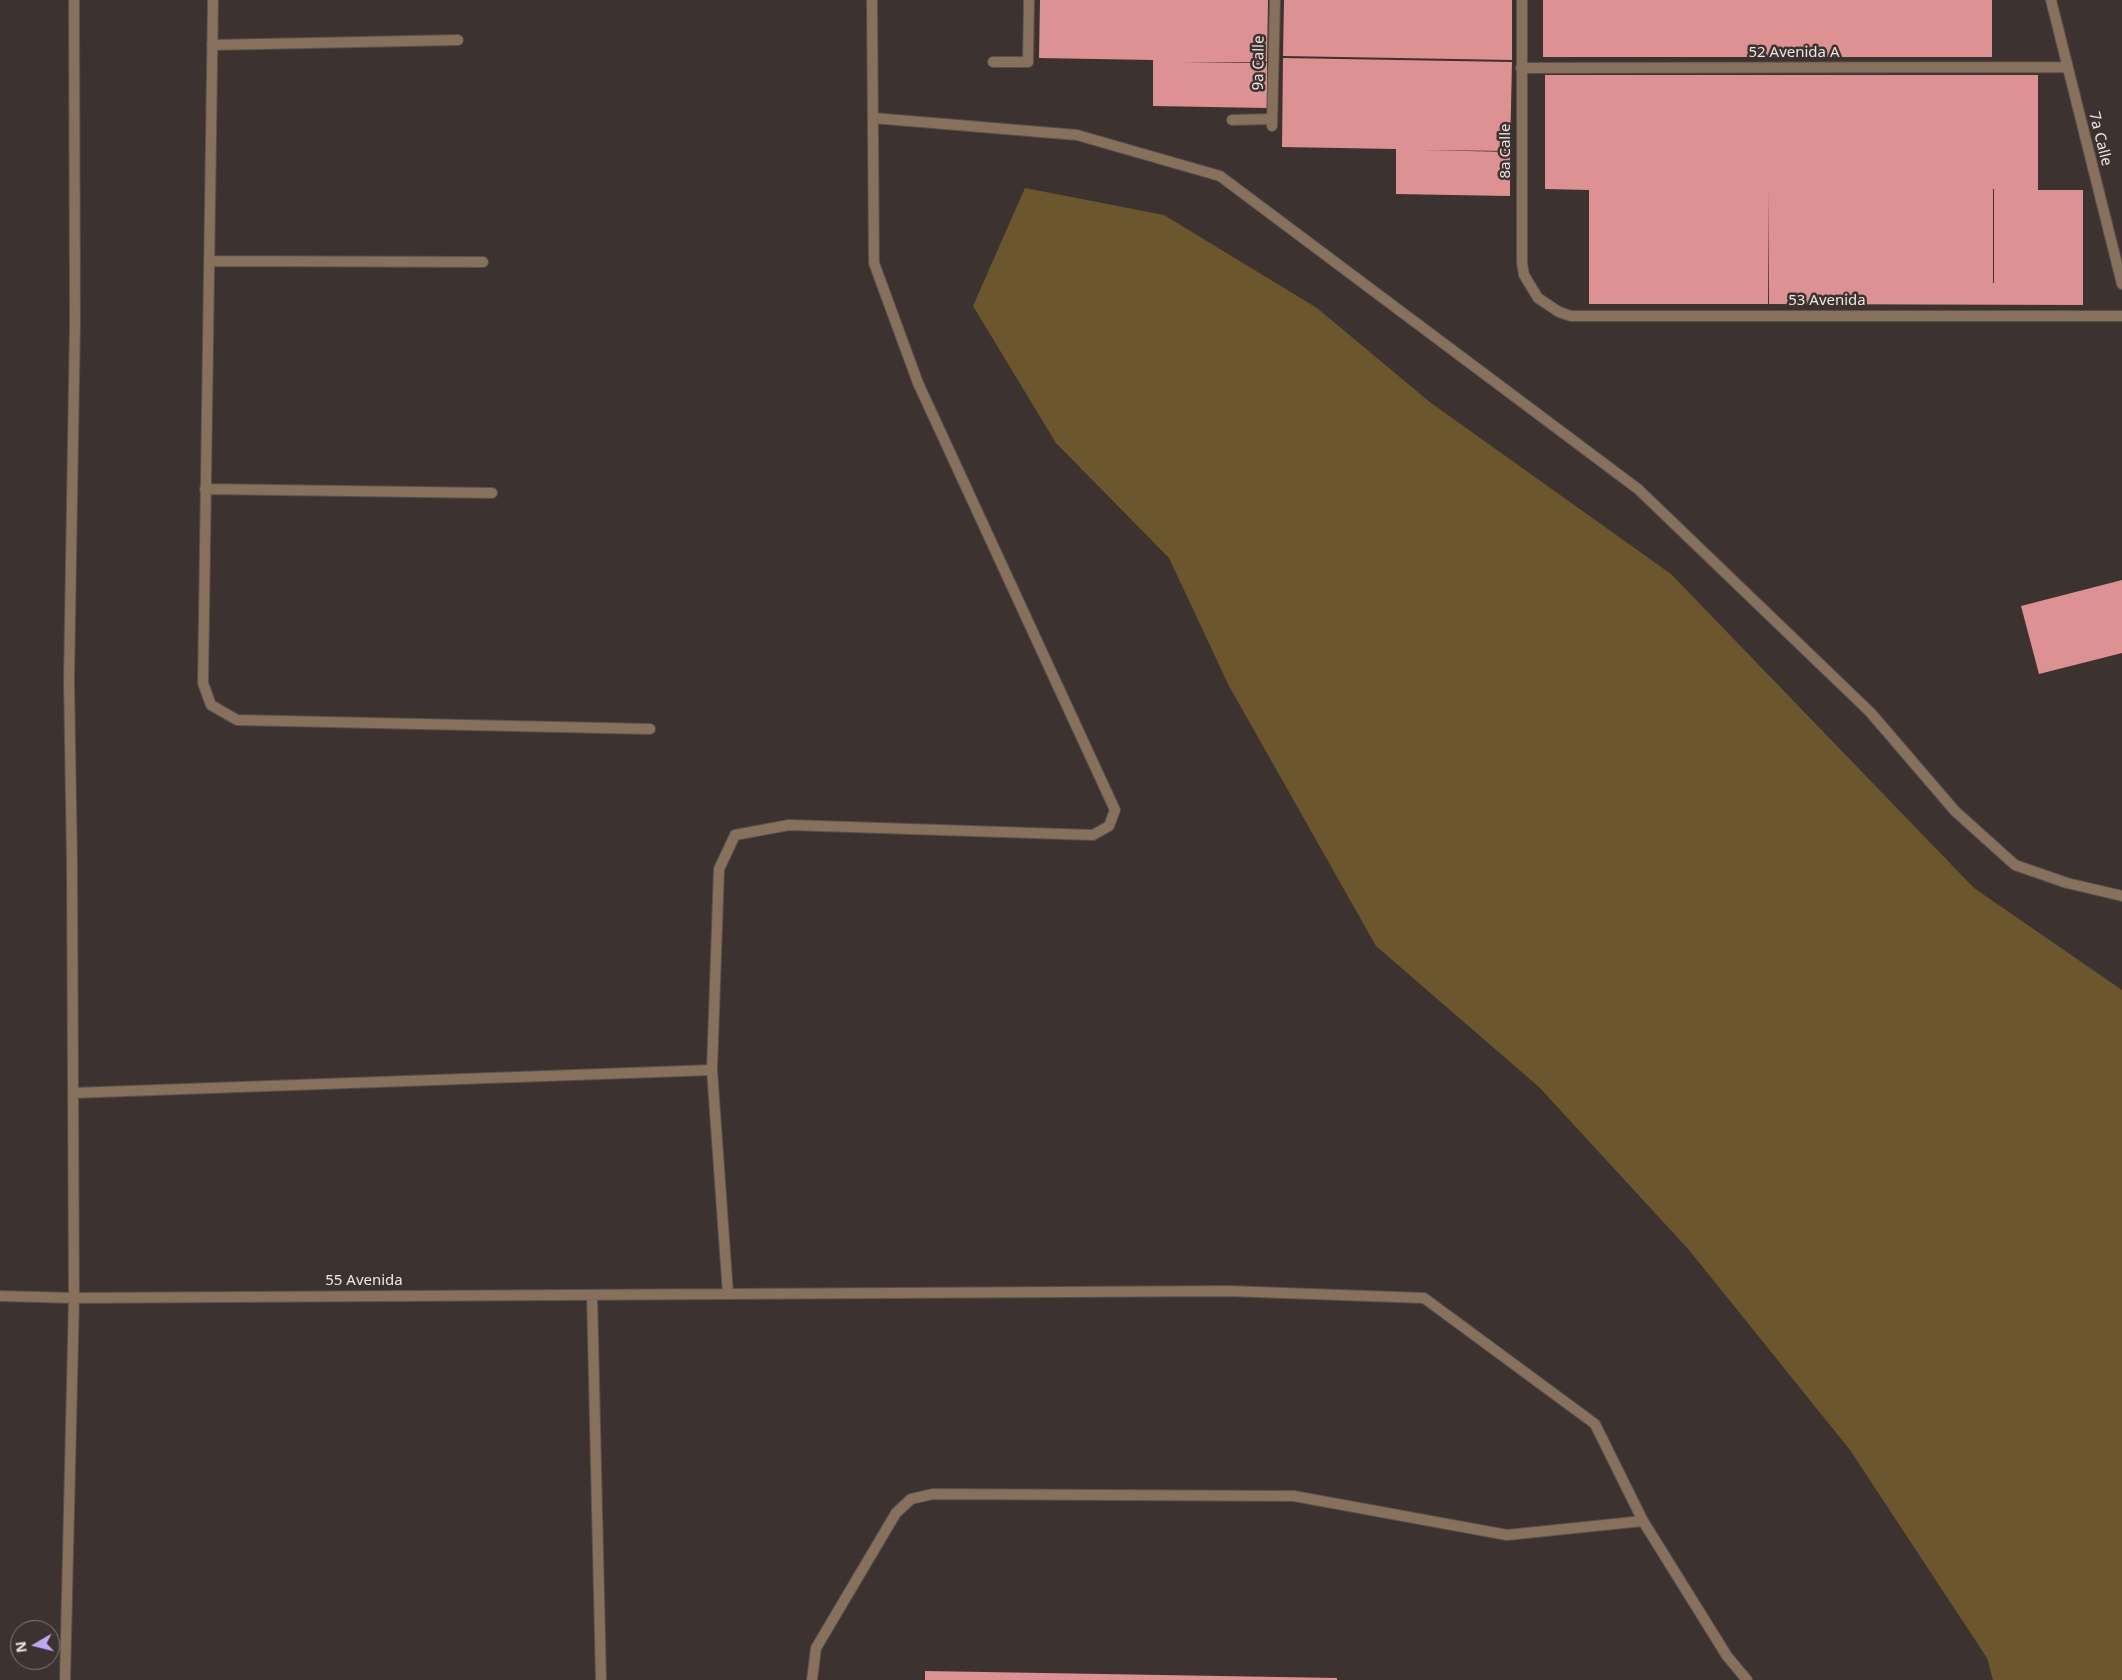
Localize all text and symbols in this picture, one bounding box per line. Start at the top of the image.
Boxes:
street label: 9a Calle [1250,35,1268,91]
street label: 52 Avenida A [1749,44,1839,62]
street label: 7a Calle [2085,110,2115,168]
street label: 8a Calle [1497,124,1515,178]
street label: 53 Avenida [1788,292,1866,310]
street label: 55 Avenida [325,1272,403,1290]
north arrow [10,1620,60,1670]
text: N [10,1640,31,1654]

